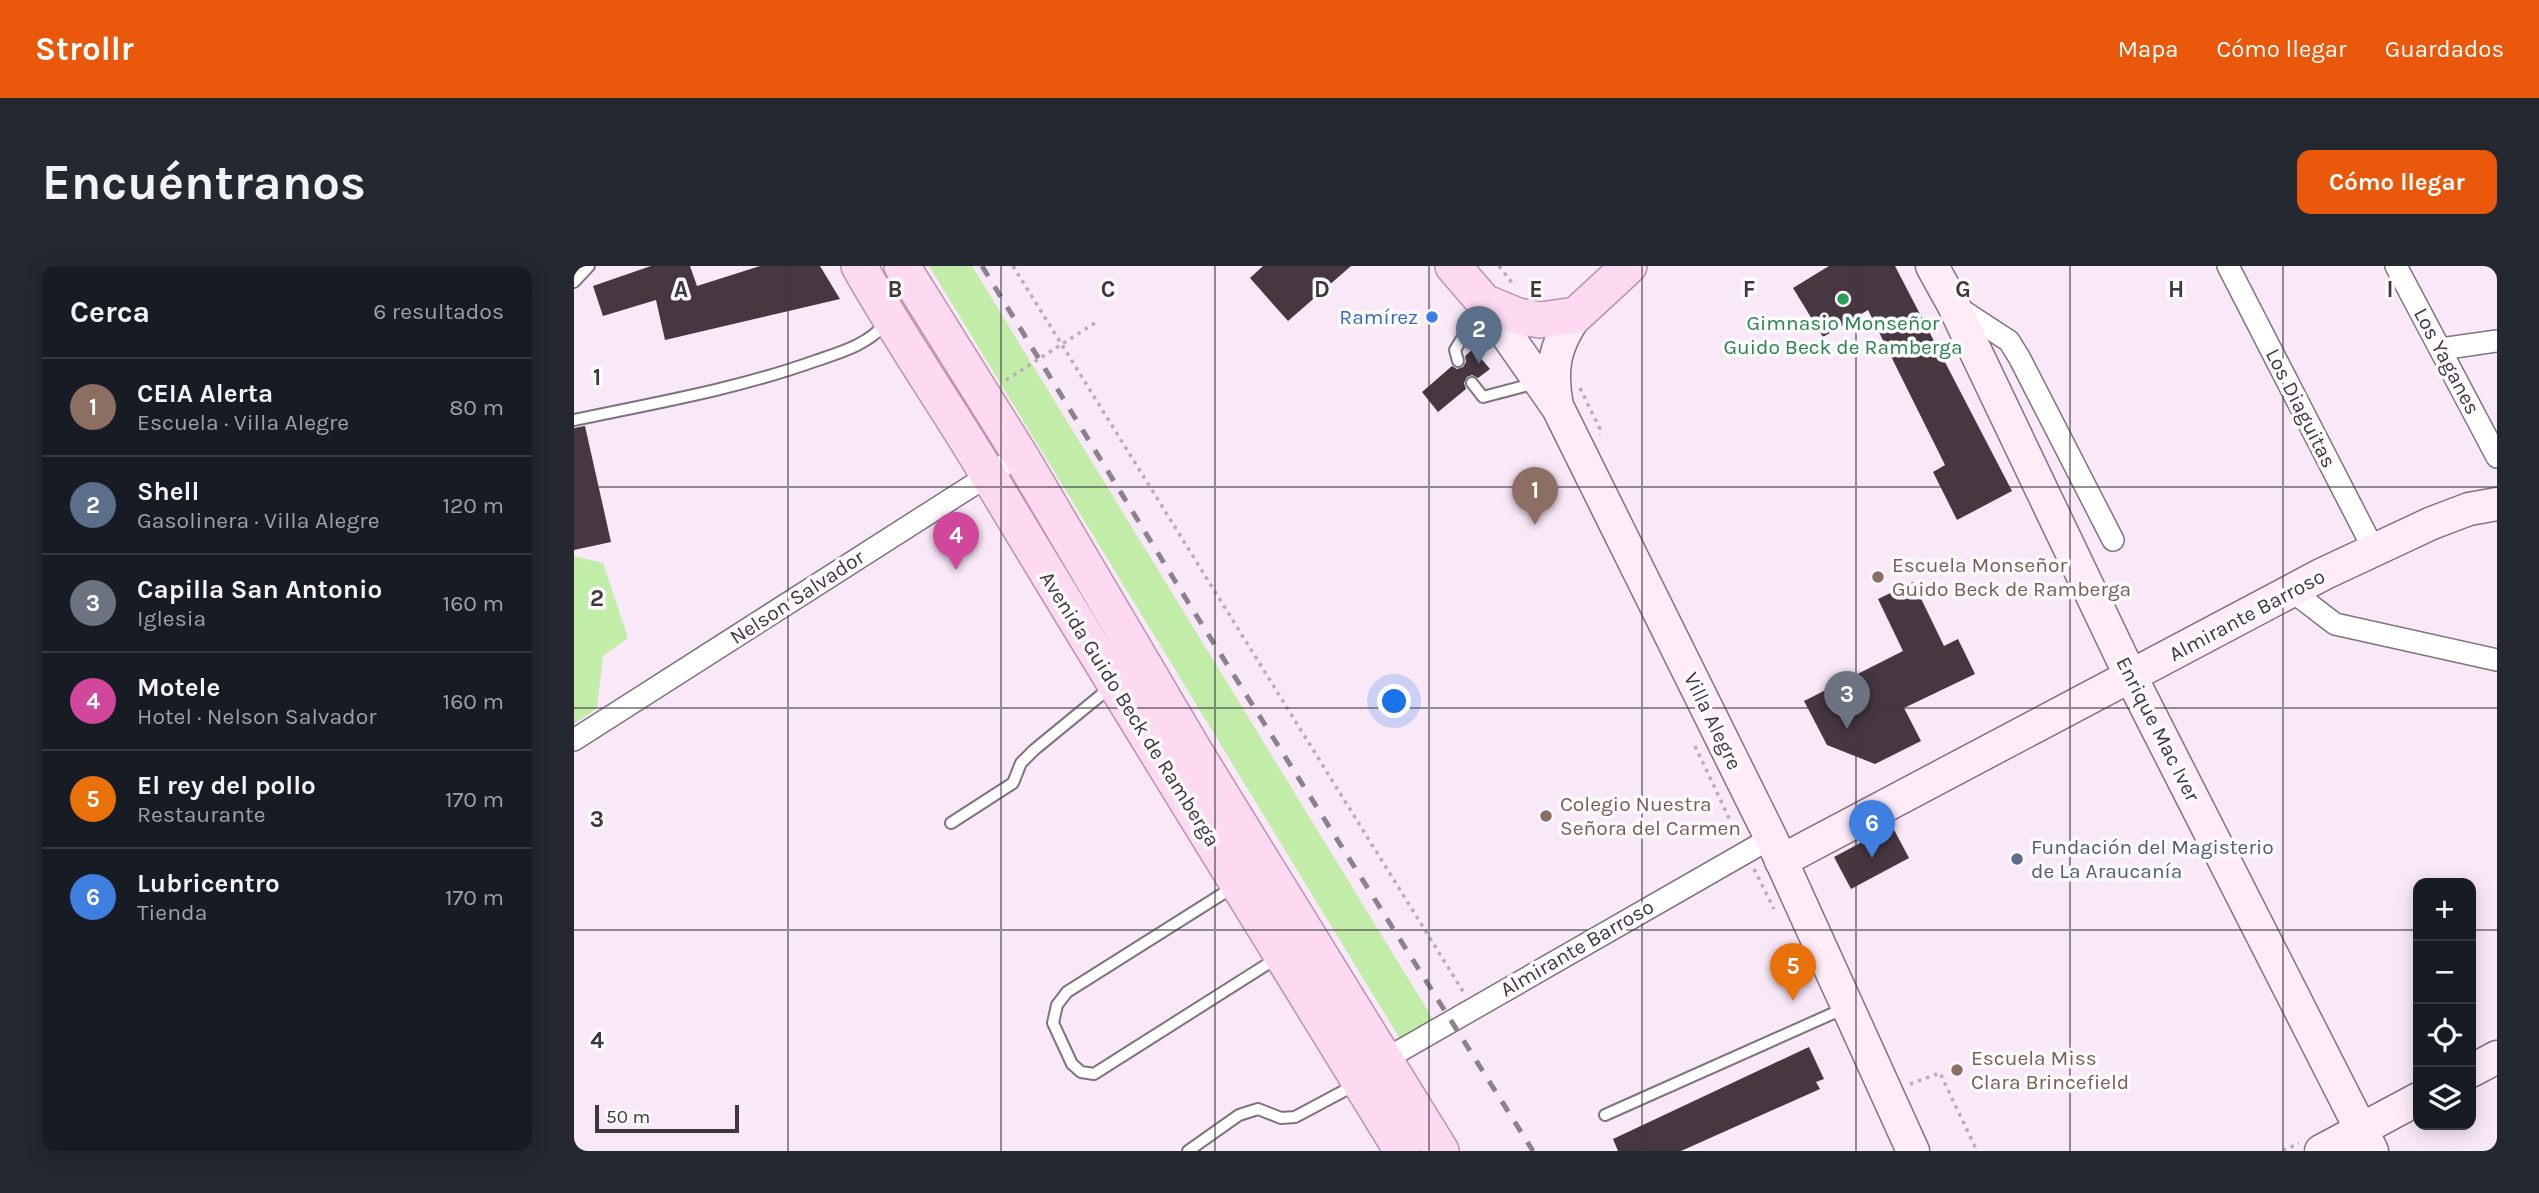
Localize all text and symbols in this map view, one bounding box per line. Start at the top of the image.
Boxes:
text: Strollr [35,30,134,68]
text: Mapa [2118,35,2178,63]
text: Cómo llegar [2216,35,2347,63]
text: Guardados [2385,35,2504,63]
button: Cómo llegar [2297,150,2497,214]
text: Encuéntranos [42,154,366,211]
text: A [674,276,688,303]
text: B [888,276,902,303]
text: C [1101,276,1115,303]
text: D [1314,276,1330,303]
text: E [1529,276,1543,303]
text: F [1743,276,1755,303]
text: G [1955,276,1971,303]
text: H [2168,276,2184,303]
text: I [2386,276,2394,303]
marker: Gimnasio Monseñor Guido Beck de Ramberga [1835,291,1851,307]
text: Cerca [70,294,150,330]
text: 6 resultados [373,298,504,325]
street label: Los Yaganes [2409,304,2485,418]
place label: Ramírez [1339,305,1418,329]
pin: 2 [1456,306,1502,364]
marker: Ramírez [1424,309,1440,325]
place label: Gimnasio Monseñor Guido Beck de Ramberga [1723,311,1963,359]
street label: Los Diaguitas [2261,344,2341,472]
text: 1 [593,364,601,391]
text: CEIA Alerta [137,378,273,409]
text: 1 [89,394,97,421]
text: 80 m [449,394,504,421]
text: Escuela · Villa Alegre [137,409,349,436]
pin: 1 [1512,467,1558,525]
text: Shell [137,476,199,507]
text: 2 [86,492,100,519]
text: 120 m [442,492,504,519]
text: Gasolinera · Villa Alegre [137,507,380,534]
pin: 4 [933,512,979,570]
street label: Nelson Salvador [725,545,869,649]
place label: Escuela Monseñor Guido Beck de Ramberga [1892,553,2131,601]
street label: Almirante Barroso [2165,564,2329,666]
street label: Avenida Guido Beck de Ramberga [1035,567,1225,851]
marker: Escuela Monseñor Guido Beck de Ramberga [1870,569,1886,585]
text: Capilla San Antonio [137,574,382,605]
text: 2 [590,585,604,612]
text: 3 [86,590,100,617]
text: 160 m [443,590,504,617]
text: Iglesia [137,605,206,632]
street label: Enrique Mac Iver [2111,653,2205,806]
street label: Villa Alegre [1679,668,1747,774]
pin: 3 [1824,671,1870,729]
text: Motele [137,672,220,703]
your location [1377,684,1411,718]
text: 4 [86,688,100,715]
text: 160 m [443,688,504,715]
text: Hotel · Nelson Salvador [137,703,377,730]
text: El rey del pollo [137,770,316,801]
text: 5 [86,786,100,813]
text: 170 m [445,786,504,813]
place label: Colegio Nuestra Señora del Carmen [1560,792,1741,840]
pin: 6 [1849,800,1895,858]
text: Restaurante [137,801,266,828]
text: 3 [590,806,604,833]
marker: Colegio Nuestra Señora del Carmen [1538,808,1554,824]
place label: Fundación del Magisterio de La Araucanía [2031,835,2274,883]
marker: Fundación del Magisterio de La Araucanía [2009,851,2025,867]
text: Lubricentro [137,868,280,899]
map controls [2413,878,2476,1130]
button: + [2413,878,2476,941]
text: 6 [86,884,100,911]
text: 170 m [445,884,504,911]
street label: Almirante Barroso [1496,894,1658,1002]
text: Tienda [137,899,207,926]
button: − [2413,941,2476,1004]
pin: 5 [1770,943,1816,1001]
button: locate [2413,1004,2476,1067]
text: 4 [590,1027,604,1054]
place label: Escuela Miss Clara Brincefield [1971,1046,2129,1094]
marker: Escuela Miss Clara Brincefield [1949,1062,1965,1078]
button: layers [2413,1067,2476,1130]
scale bar [595,1102,738,1134]
text: 50 m [606,1106,650,1128]

